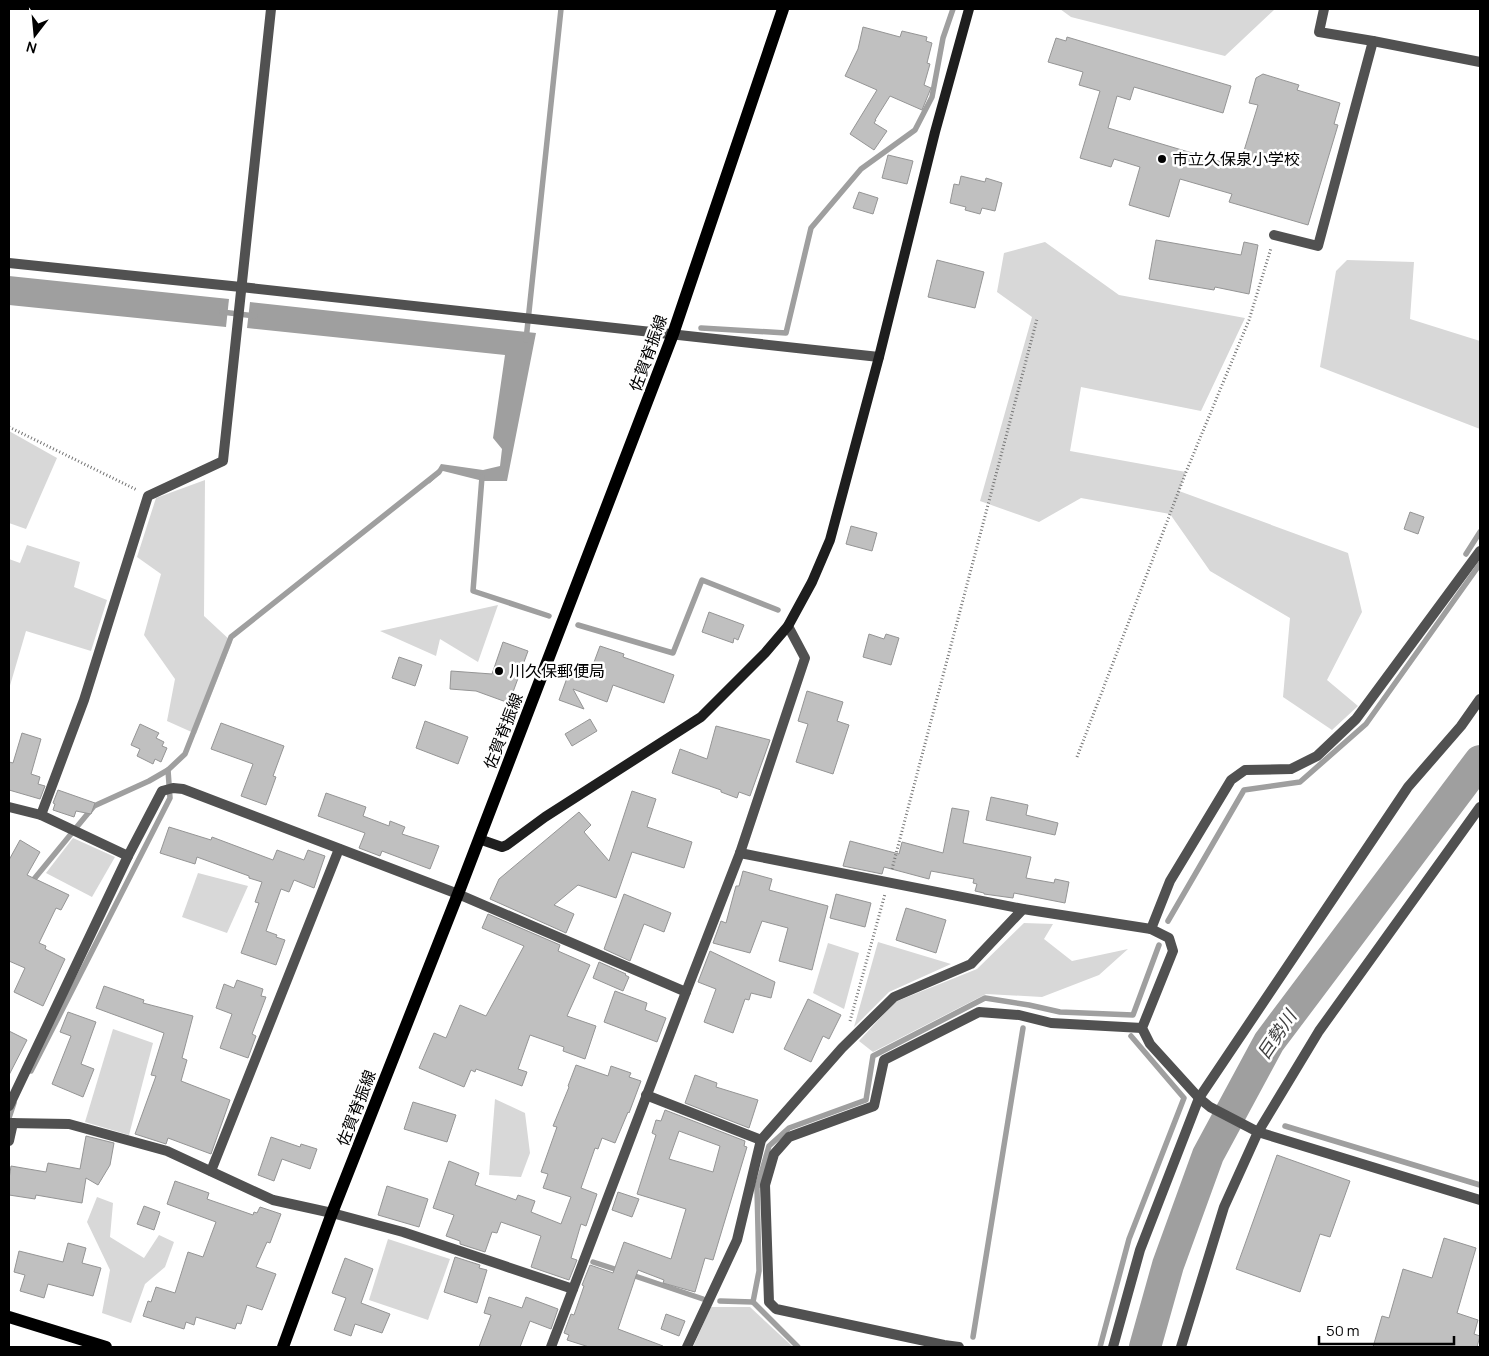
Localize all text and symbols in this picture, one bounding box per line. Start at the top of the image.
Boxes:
north arrow [10,10,60,60]
text: N [24,37,39,58]
place label: 市立久保泉小学校 [1172,148,1300,170]
marker: 市立久保泉小学校 [1156,153,1168,165]
street label: 佐賀脊振線 [624,312,672,394]
place label: 川久保郵便局 [509,660,605,682]
marker: 川久保郵便局 [493,665,505,677]
street label: 佐賀脊振線 [478,690,528,772]
water label: 巨勢川 [1251,1004,1302,1064]
street label: 佐賀脊振線 [331,1067,381,1149]
scale bar [1319,1314,1454,1346]
text: 50 m [1326,1320,1360,1341]

